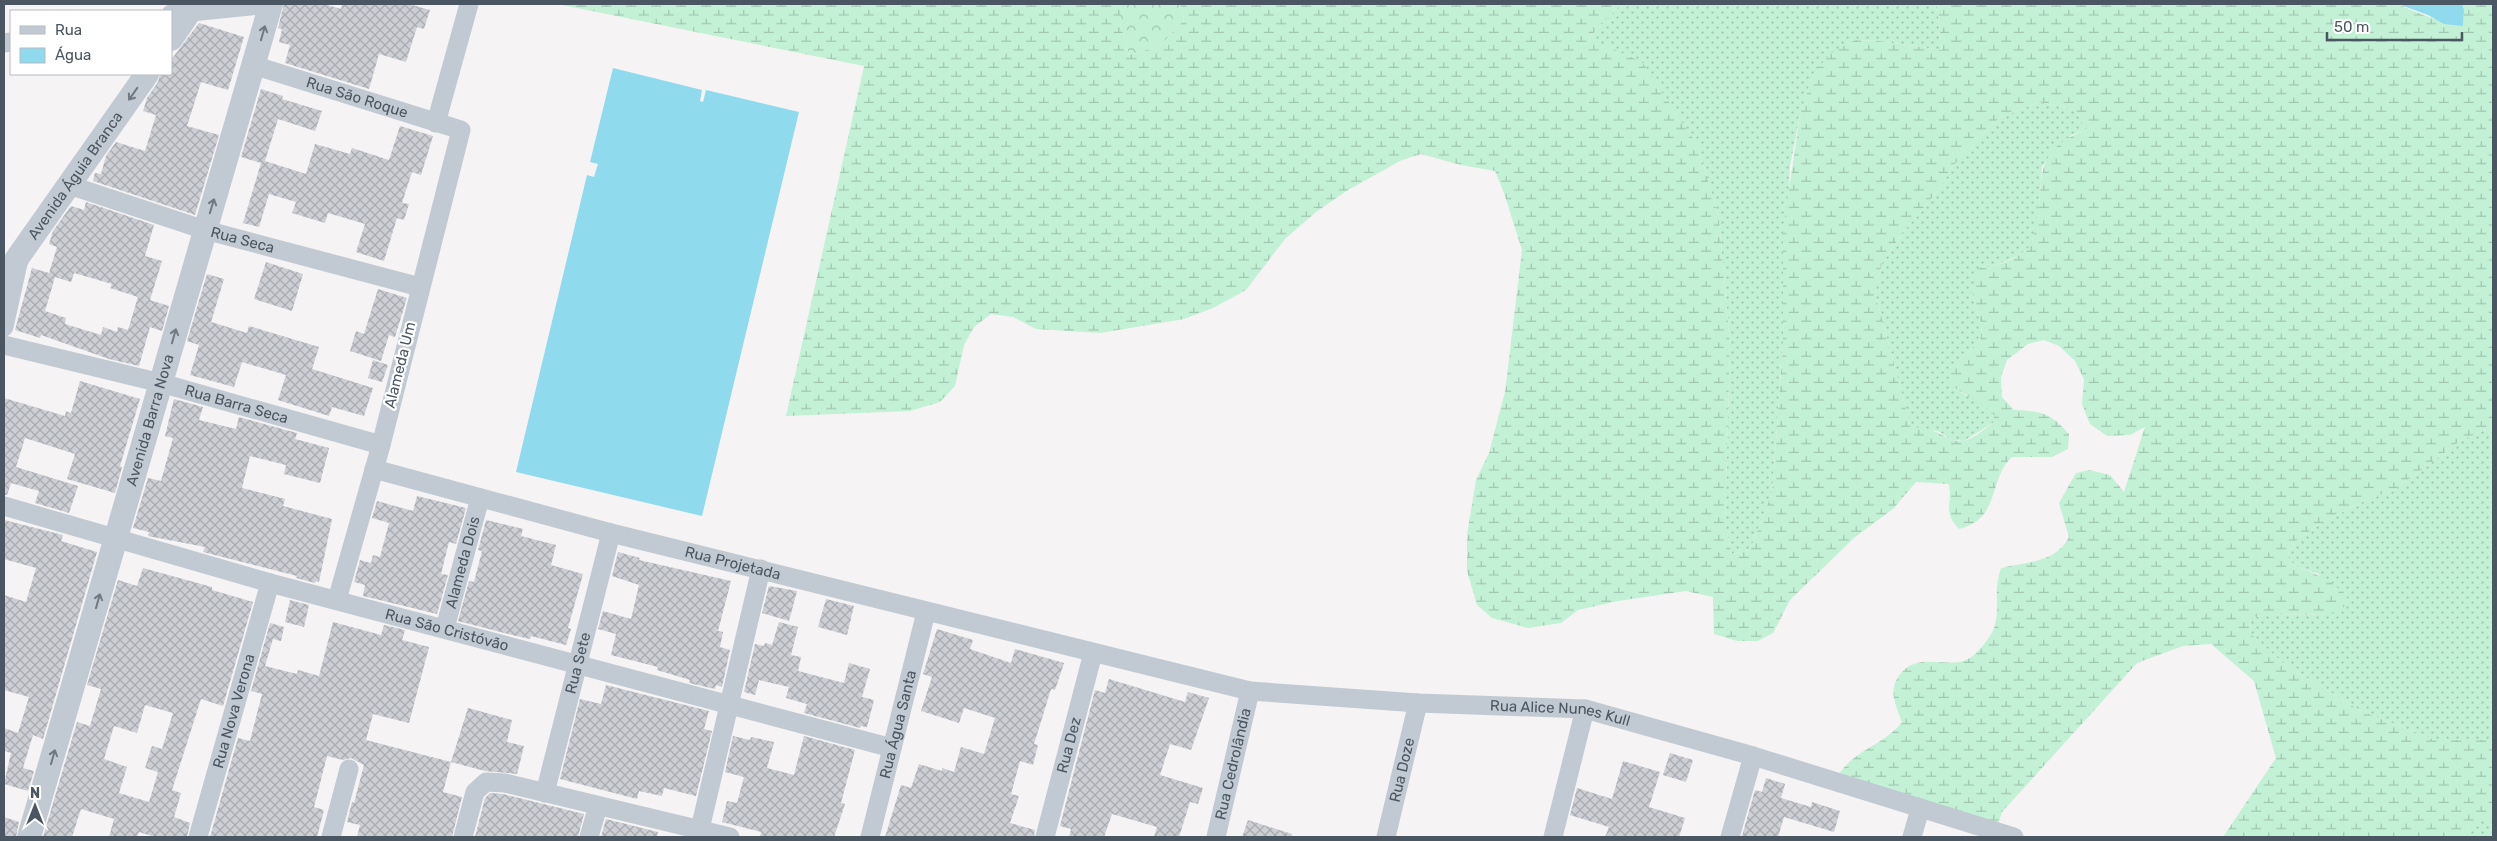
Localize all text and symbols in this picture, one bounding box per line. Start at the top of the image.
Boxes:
legend [10,10,172,75]
scale bar [2327,10,2462,42]
text: 50 m [2334,18,2369,36]
text: Rua [55,21,82,39]
one-way arrow [258,26,268,42]
text: Água [55,46,91,64]
street label: Rua São Roque [304,73,410,122]
one-way arrow [128,87,138,101]
street label: Avenida Águia Branca [24,108,127,243]
one-way arrow [208,198,218,214]
street label: Rua Seca [209,223,276,257]
street label: Alameda Um [381,320,419,410]
one-way arrow [170,329,180,345]
street label: Avenida Barra Nova [122,352,178,488]
street label: Rua Barra Seca [183,381,290,427]
street label: Alameda Dois [442,514,484,611]
street label: Rua Projetada [683,543,783,584]
one-way arrow [94,593,104,609]
street label: Rua São Cristóvão [383,605,511,655]
street label: Rua Sete [562,630,594,696]
street label: Rua Nova Verona [209,652,259,770]
street label: Rua Água Santa [876,668,920,781]
street label: Rua Alice Nunes Kull [1490,697,1632,730]
street label: Rua Cedrolândia [1211,706,1255,822]
street label: Rua Dez [1053,715,1085,775]
street label: Rua Doze [1386,736,1418,804]
one-way arrow [48,749,58,765]
north arrow [10,781,60,831]
text: N [30,785,40,802]

